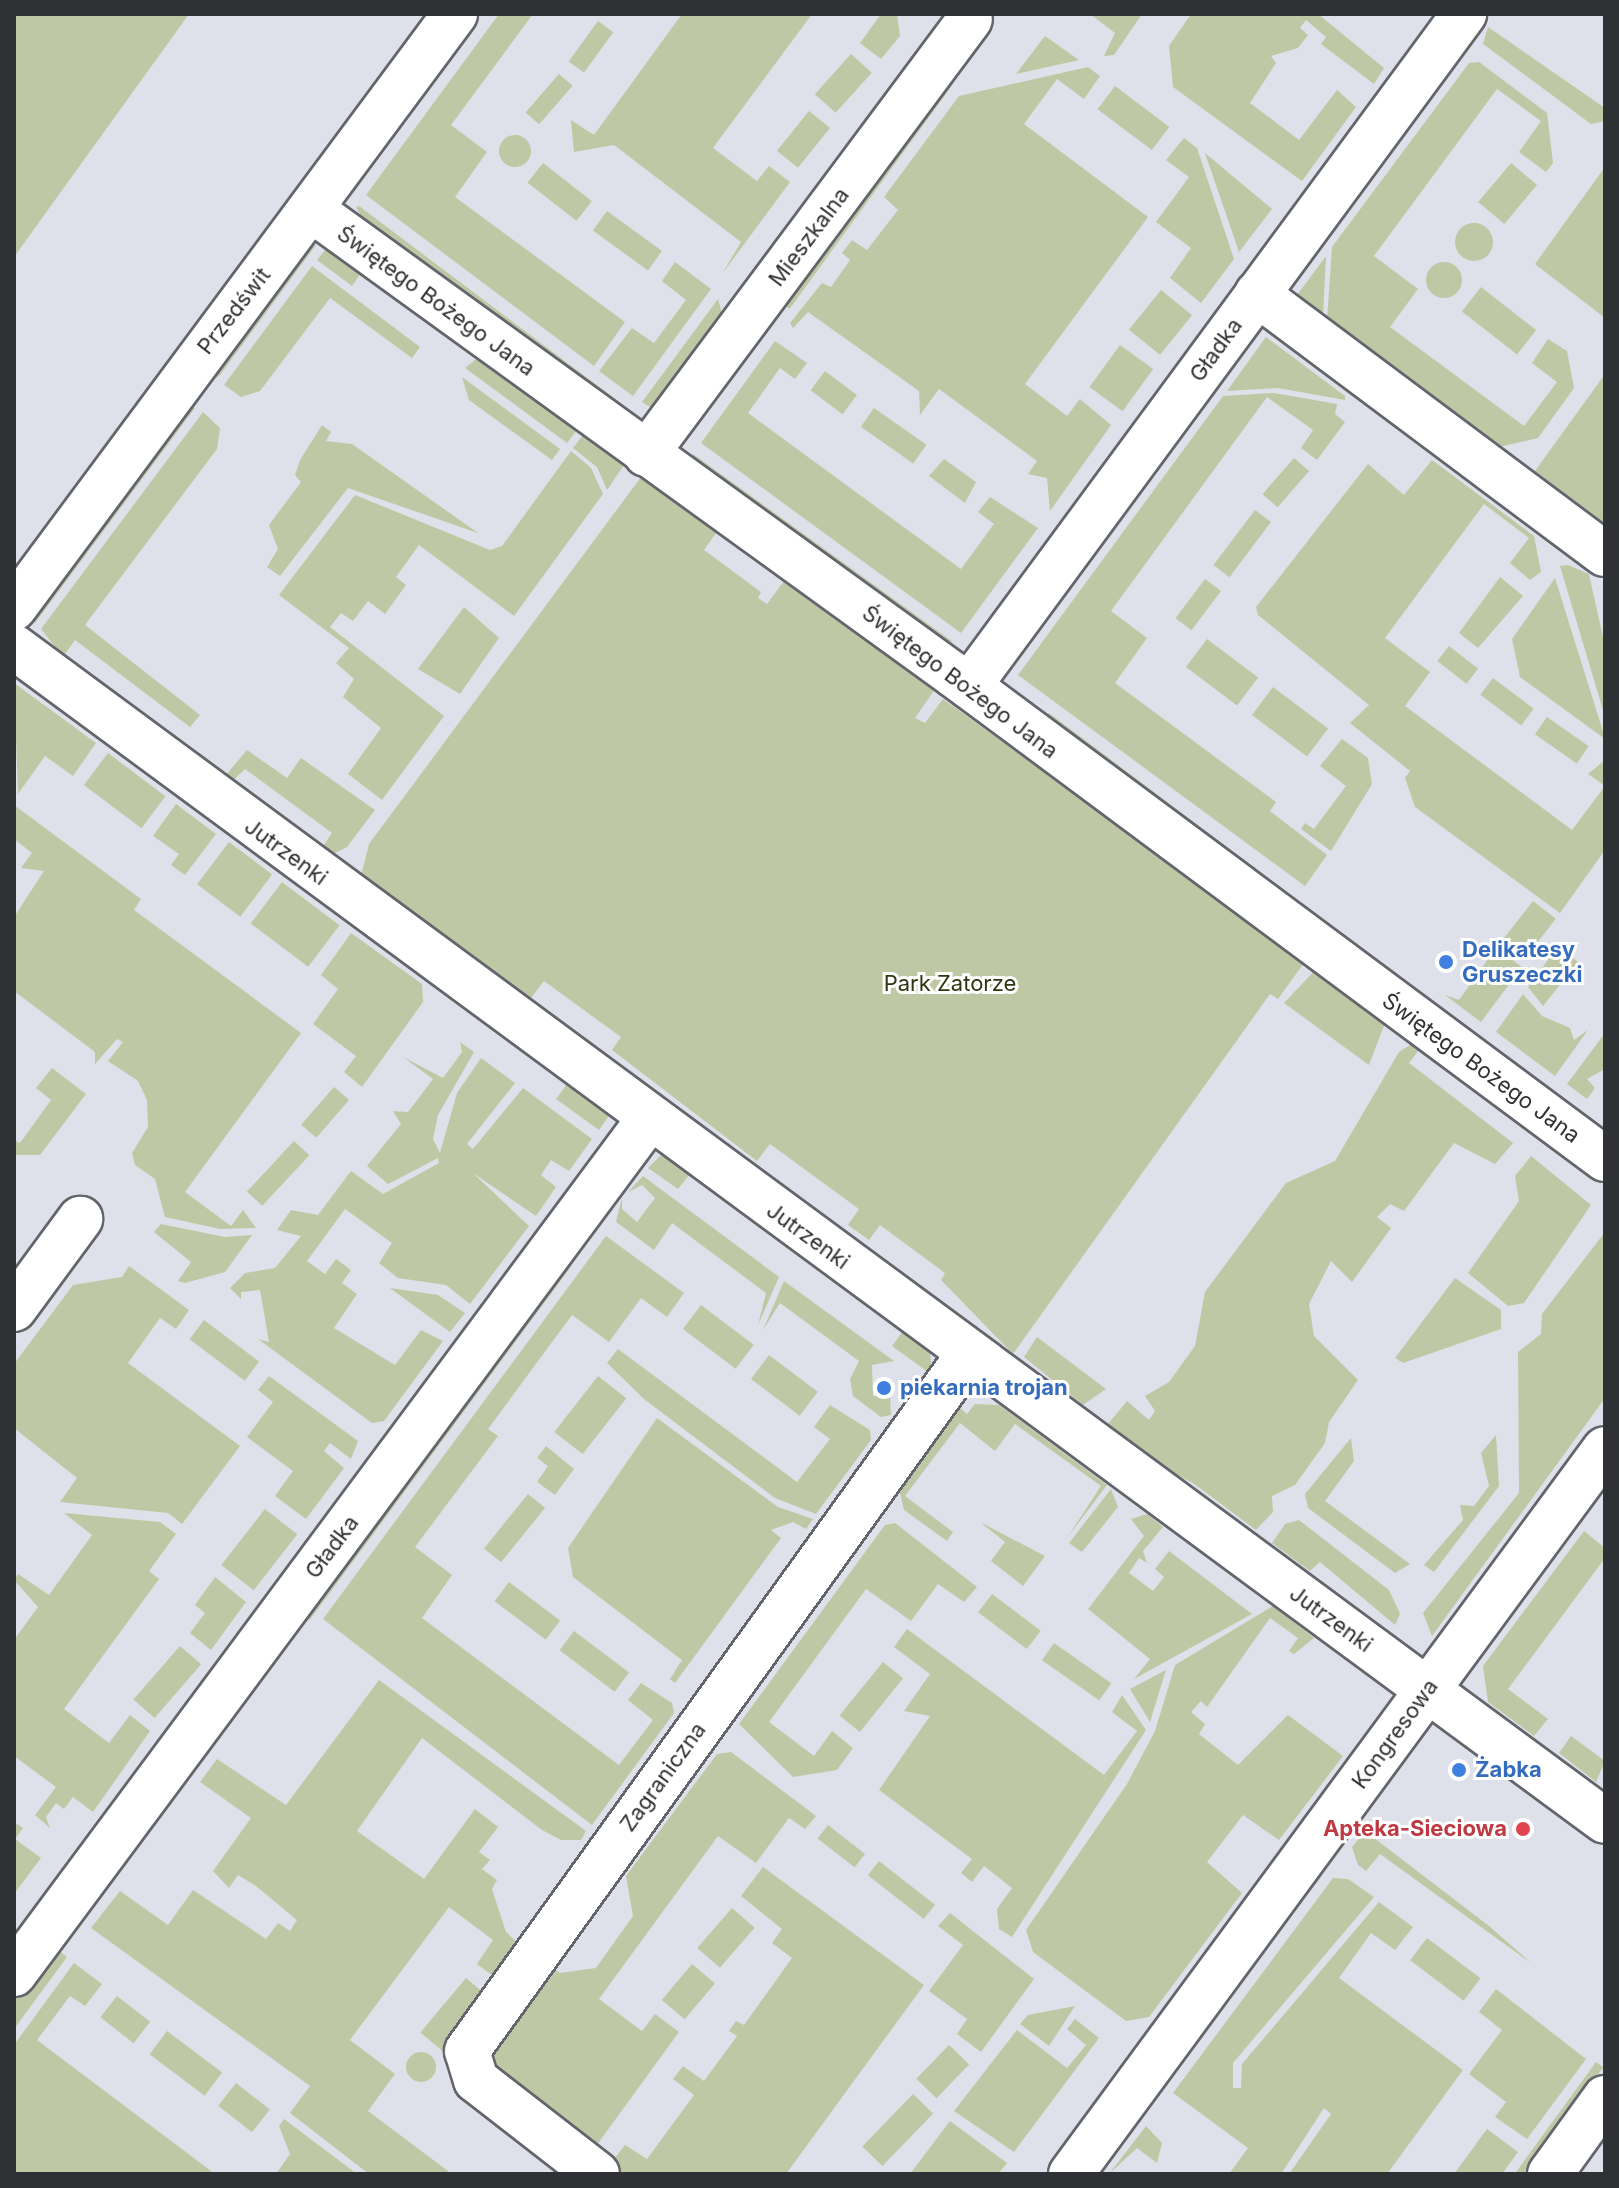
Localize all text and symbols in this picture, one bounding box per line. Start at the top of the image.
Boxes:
street label: Mieszkalna [763,182,855,292]
street label: Świętego Bożego Jana [332,220,540,382]
street label: Przedświt [192,262,276,360]
street label: Gładka [1184,313,1248,387]
street label: Świętego Bożego Jana [857,600,1063,764]
street label: Jutrzenki [239,813,333,891]
place label: Delikatesy Gruszeczki [1462,936,1583,988]
marker: Delikatesy Gruszeczki [1437,953,1455,971]
park label: Park Zatorze [884,971,1016,997]
street label: Świętego Bożego Jana [1377,987,1585,1149]
street label: Jutrzenki [761,1197,855,1275]
place label: piekarnia trojan [900,1375,1068,1401]
marker: piekarnia trojan [875,1379,893,1397]
street label: Gładka [300,1510,364,1584]
street label: Jutrzenki [1284,1580,1378,1658]
street label: Kongresowa [1346,1674,1444,1794]
street label: Zagraniczna [615,1717,711,1837]
place label: Żabka [1475,1757,1542,1783]
marker: Żabka [1450,1761,1468,1779]
place label: Apteka-Sieciowa [1323,1816,1507,1842]
marker: Apteka-Sieciowa [1514,1820,1532,1838]

